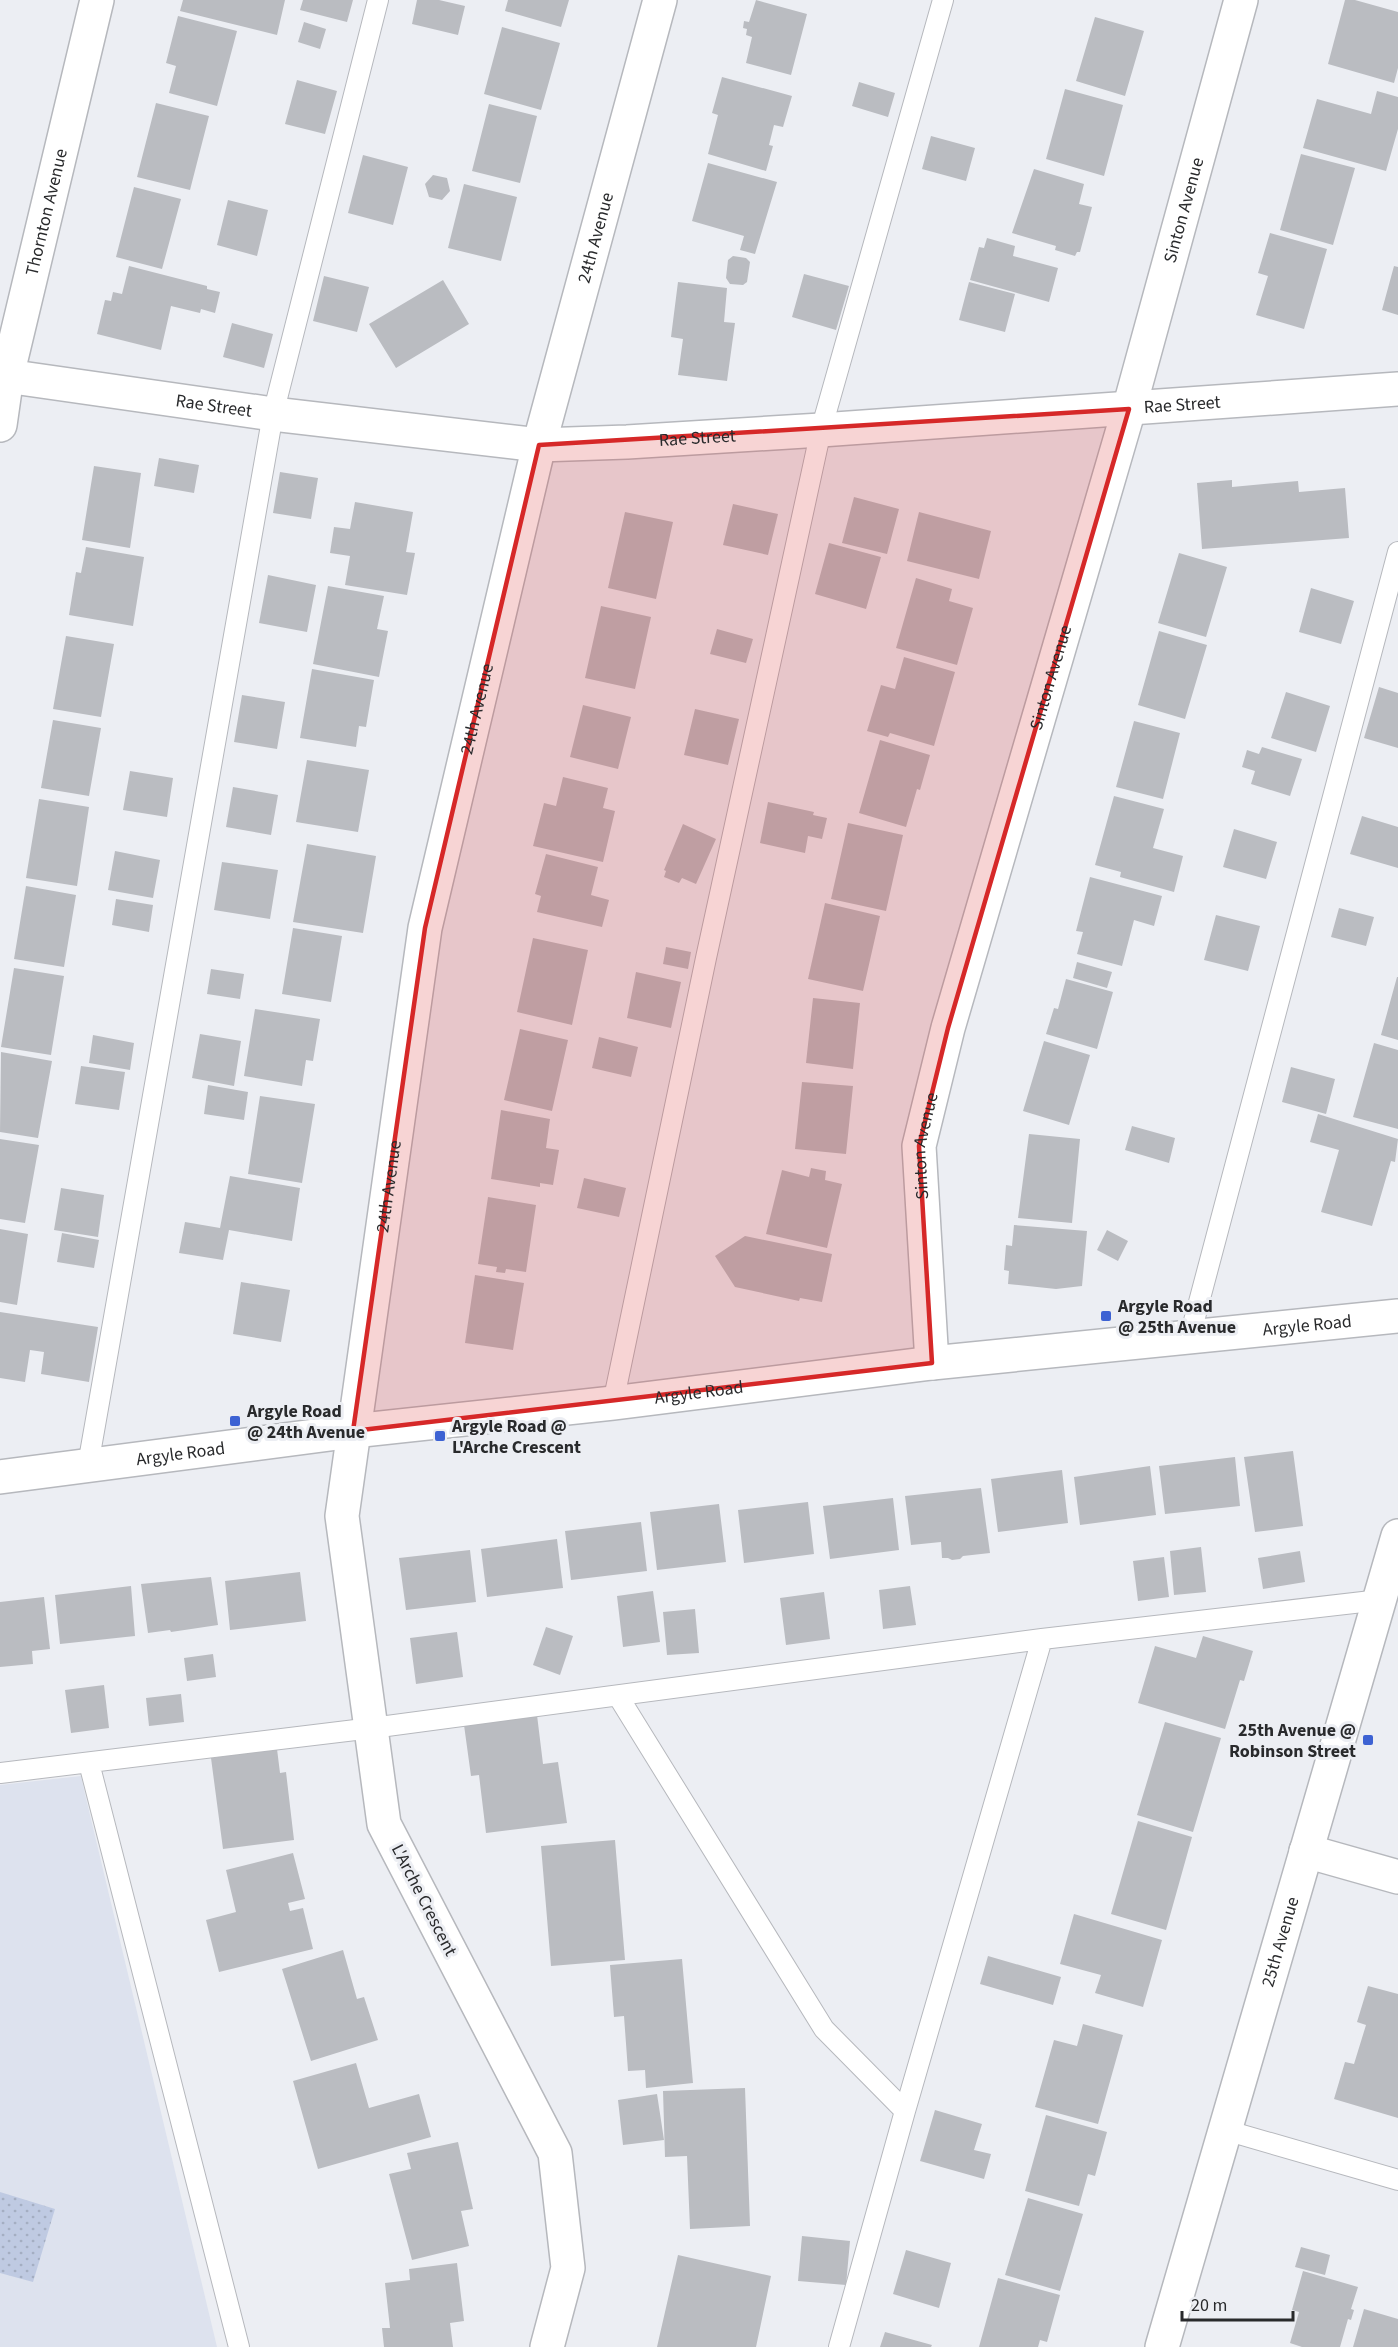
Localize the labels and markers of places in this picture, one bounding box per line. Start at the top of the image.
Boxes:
place label: Argyle Road @ 25th Avenue [1117,1294,1236,1340]
marker: Argyle Road @ 25th Avenue [1099,1309,1113,1323]
place label: Argyle Road @ 24th Avenue [246,1399,365,1445]
marker: Argyle Road @ 24th Avenue [228,1414,242,1428]
place label: Argyle Road @ L'Arche Crescent [451,1414,581,1460]
marker: Argyle Road @ L'Arche Crescent [433,1429,447,1443]
place label: 25th Avenue @ Robinson Street [1229,1718,1356,1764]
marker: 25th Avenue @ Robinson Street [1361,1733,1375,1747]

